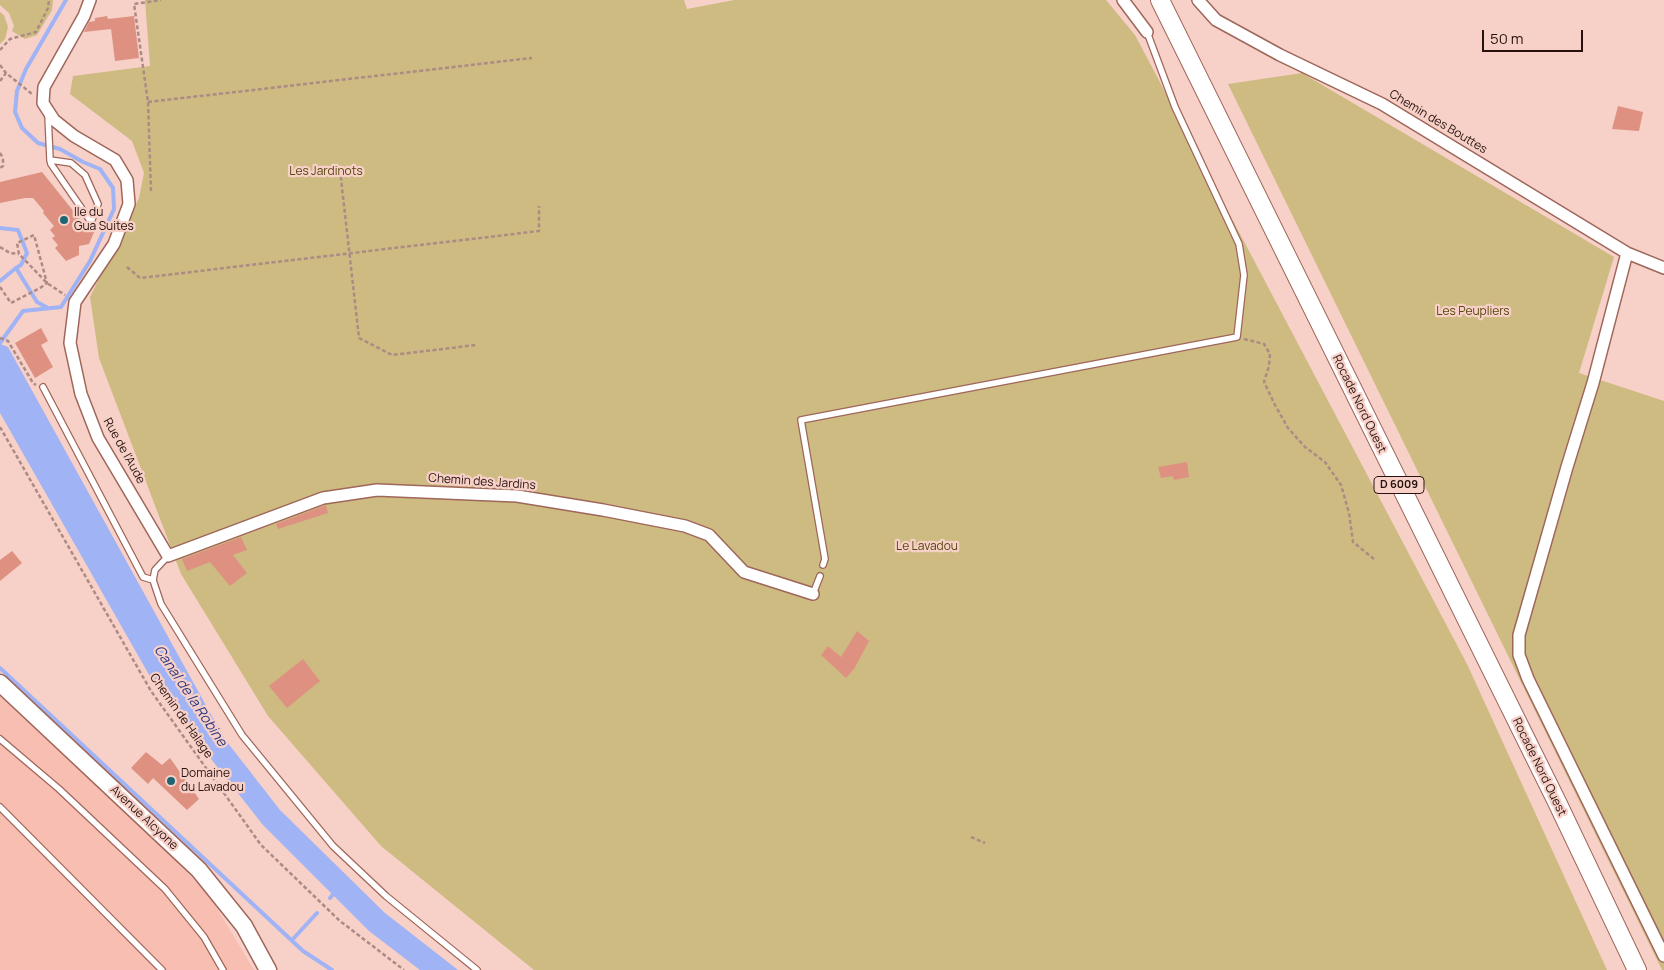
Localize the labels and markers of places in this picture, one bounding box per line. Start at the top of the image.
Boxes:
place label: Ile du Gua Suites [74,206,134,234]
marker: Ile du Gua Suites [58,214,70,226]
place label: Domaine du Lavadou [181,767,244,795]
marker: Domaine du Lavadou [165,775,177,787]

